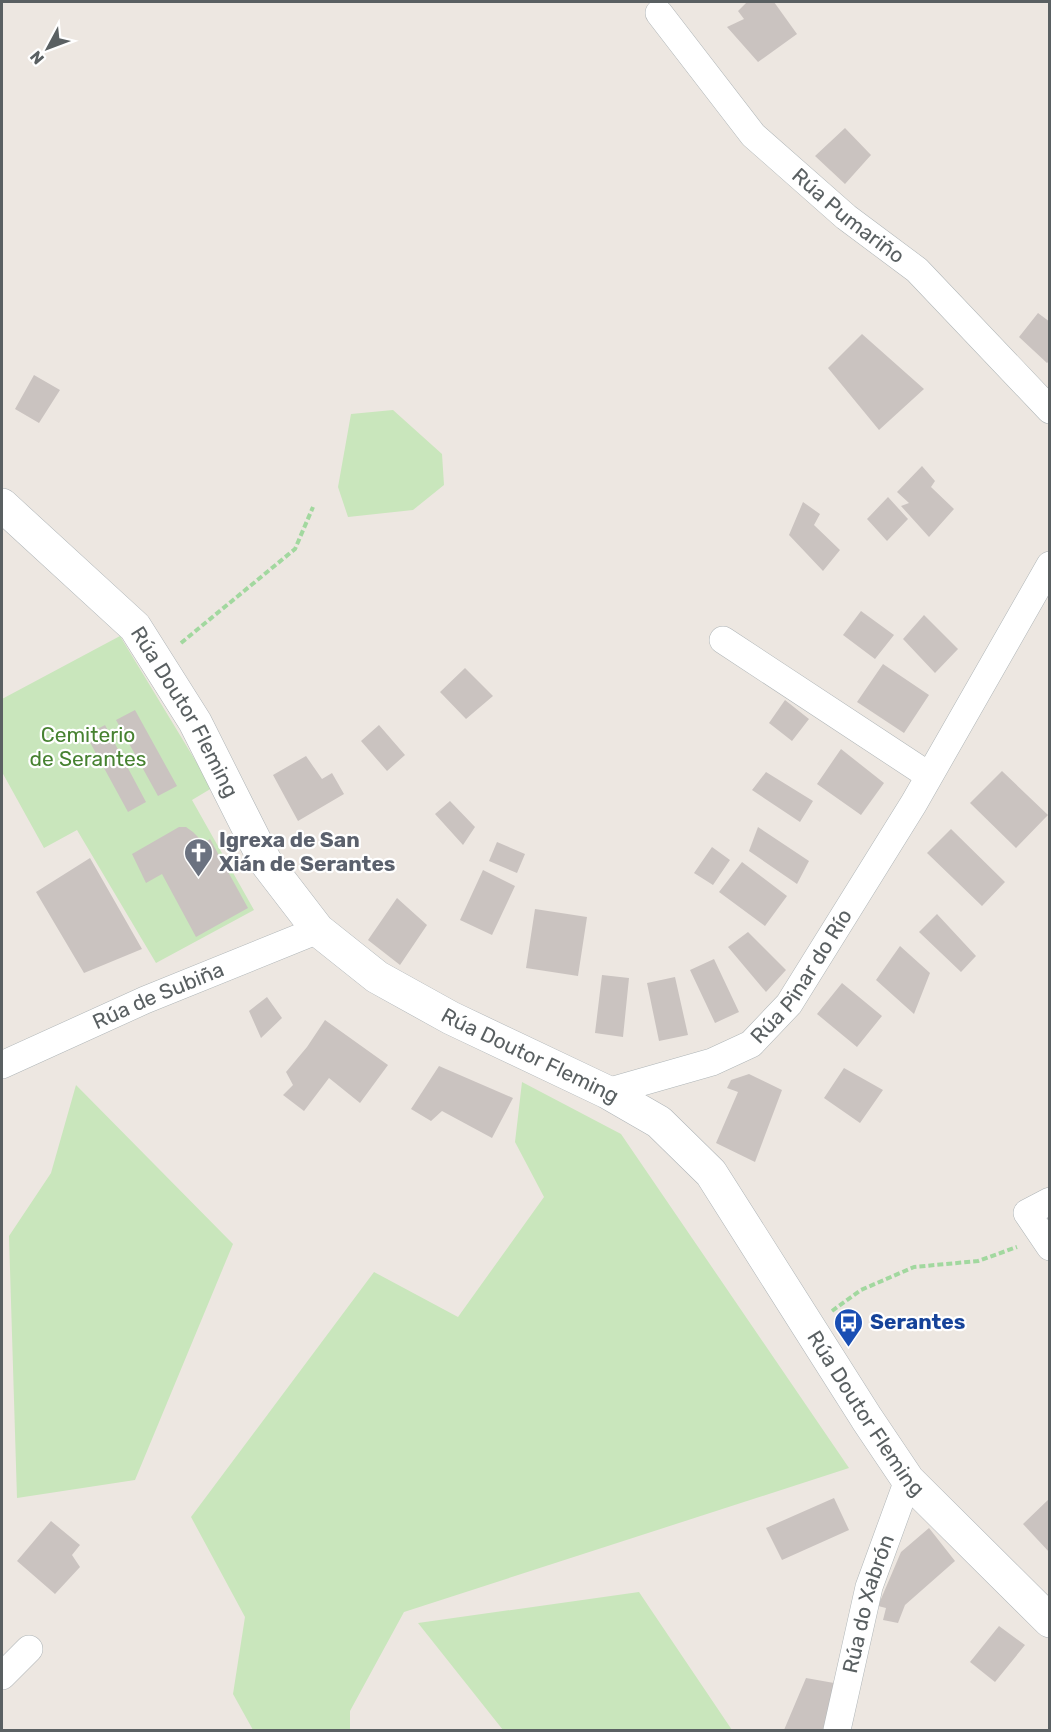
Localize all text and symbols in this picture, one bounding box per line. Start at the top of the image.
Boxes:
north arrow [18,18,78,78]
text: N [26,47,48,68]
street label: Rúa Pumariño [787,162,910,268]
street label: Rúa Doutor Fleming [126,622,244,801]
park label: Cemiterio de Serantes [30,722,146,771]
place label: Igrexa de San Xián de Serantes [219,827,395,876]
church icon: Igrexa de San Xián de Serantes [182,836,214,878]
street label: Rúa Pinar do Río [745,904,857,1049]
street label: Rúa de Subiña [88,956,227,1034]
street label: Rúa Doutor Fleming [437,1002,624,1108]
bus stop icon: Serantes [833,1306,865,1348]
place label: Serantes [870,1309,965,1334]
street label: Rúa Doutor Fleming [802,1326,930,1501]
street label: Rúa do Xabrón [837,1531,899,1675]

